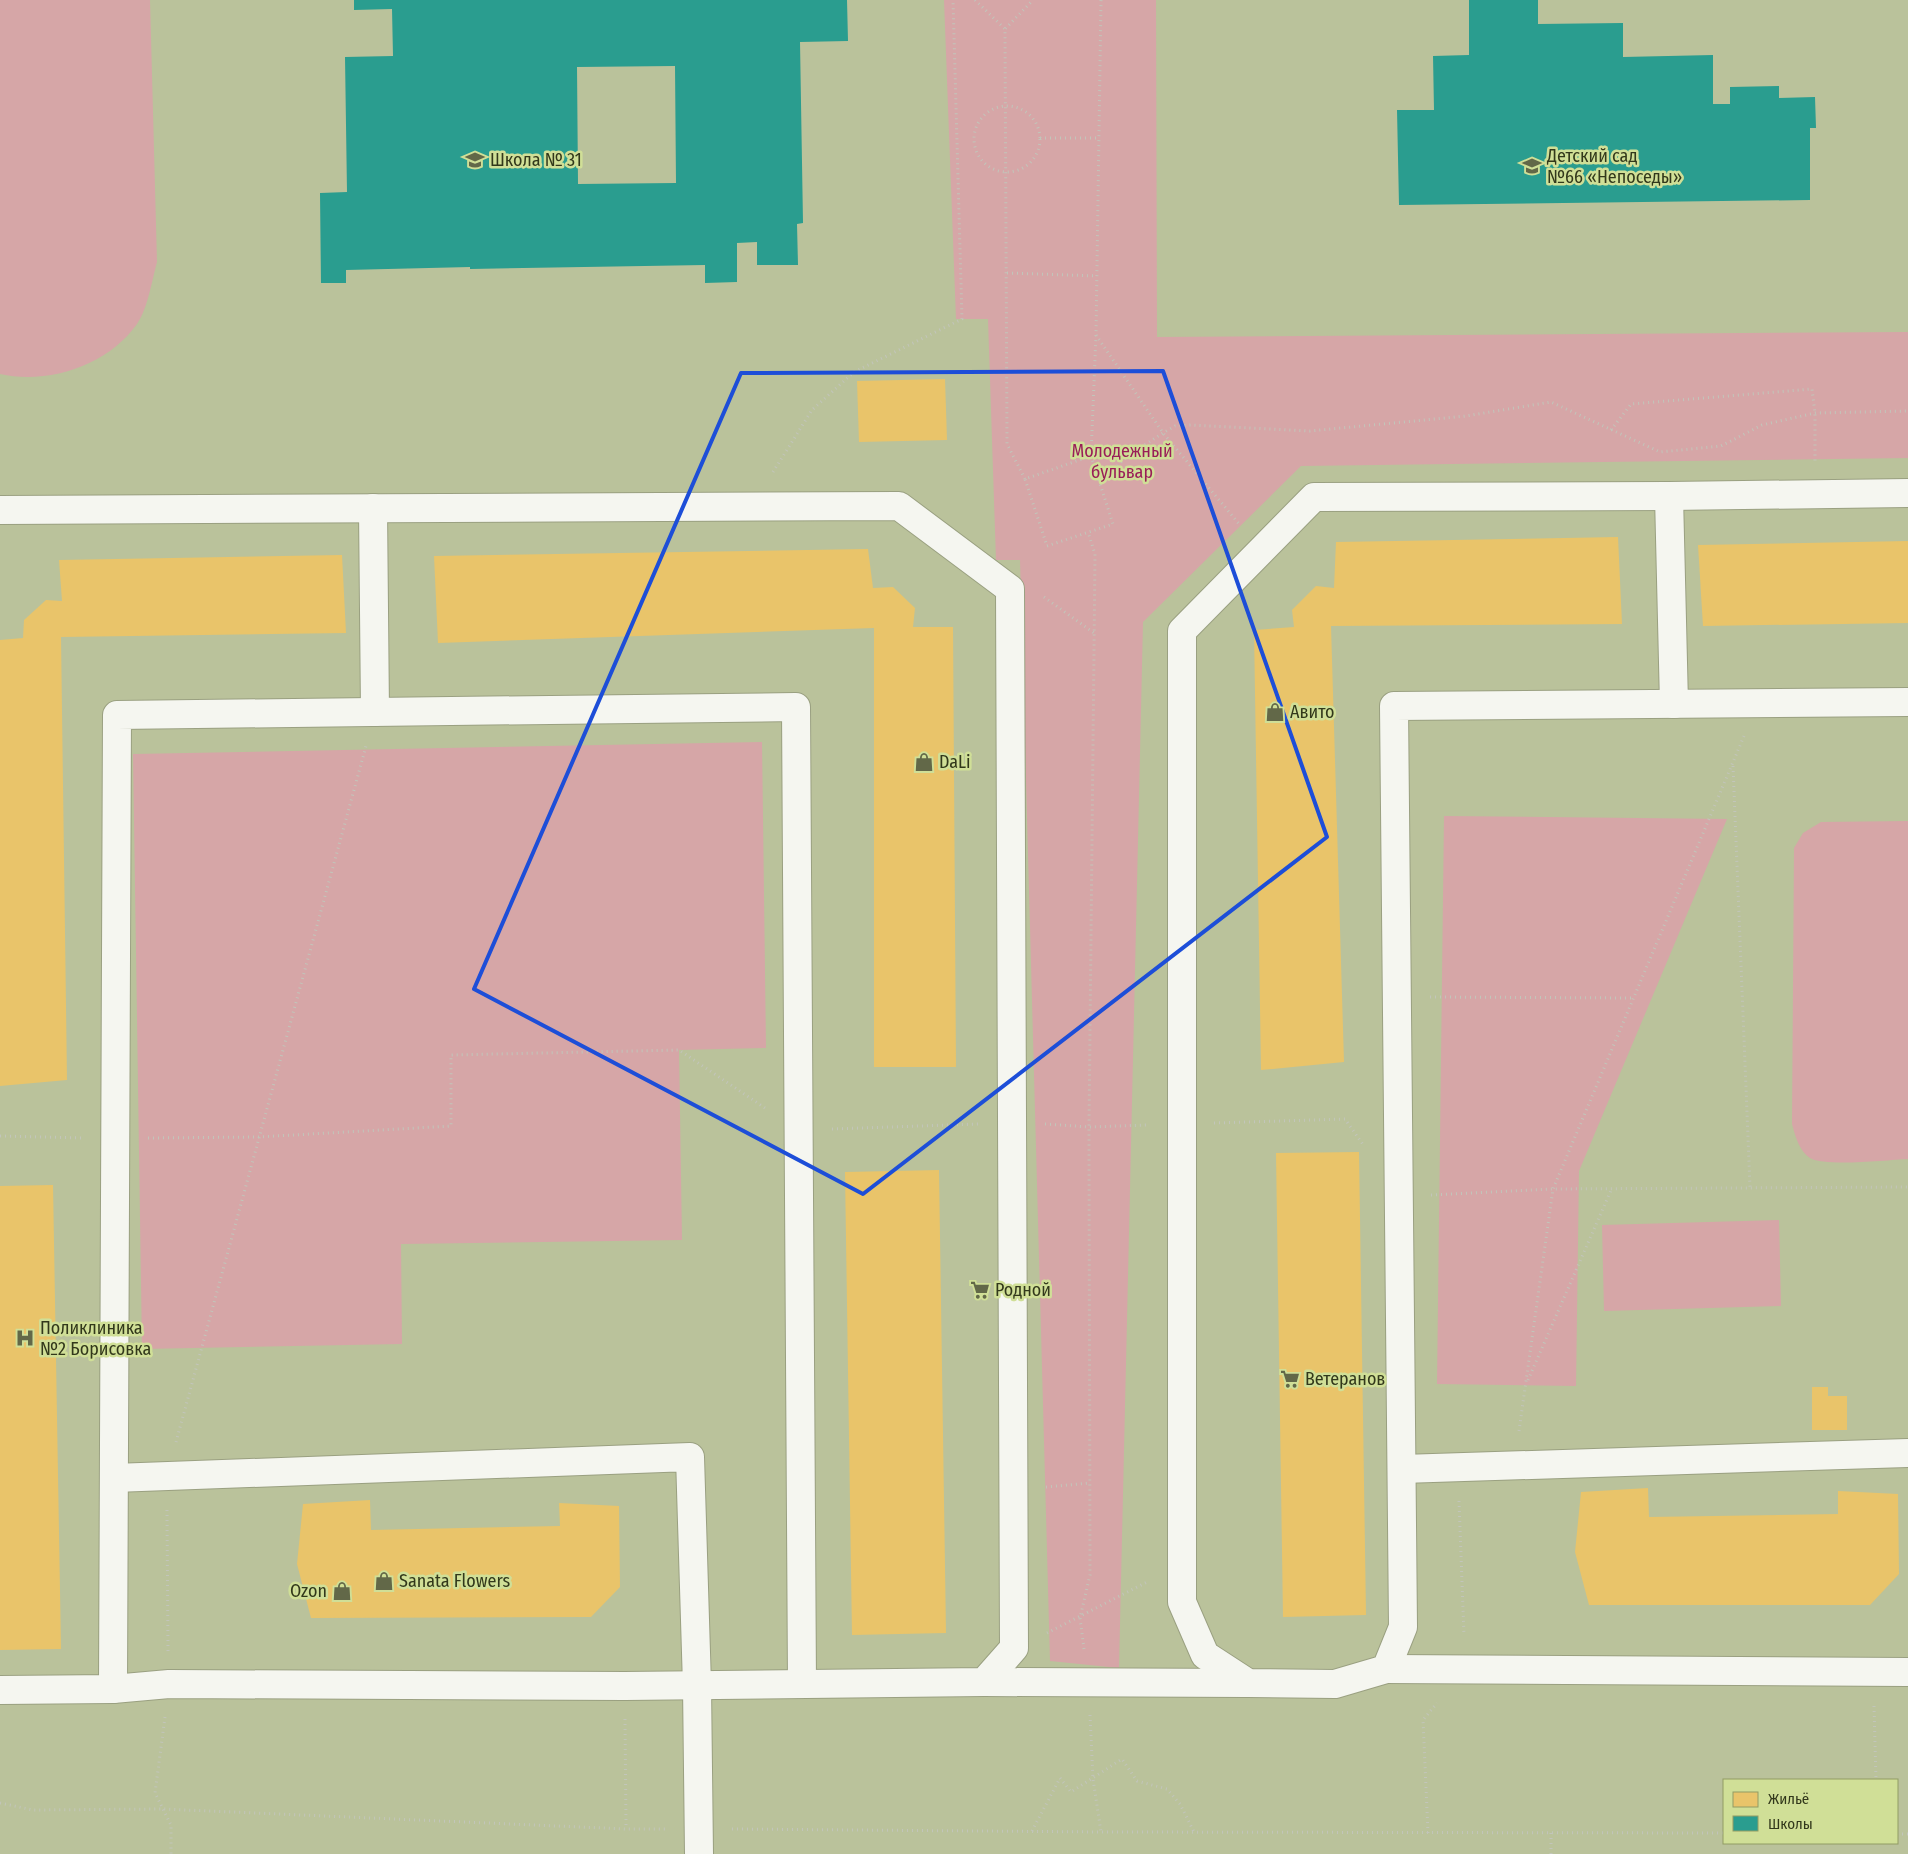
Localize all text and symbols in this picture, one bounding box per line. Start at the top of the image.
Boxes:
place label: Детский сад №66 «Непоседы» [1546,145,1682,188]
school or university icon: Школа № 31 [464,149,486,171]
place label: Школа № 31 [490,149,582,171]
school or university icon: Детский сад №66 «Непоседы» [1521,155,1543,177]
park label: Молодежный бульвар [1071,440,1173,483]
shop icon: Авито [1264,701,1286,723]
place label: Авито [1290,701,1335,723]
shop icon: DaLi [913,751,935,773]
place label: DaLi [939,751,971,773]
supermarket icon: Родной [969,1279,991,1301]
place label: Родной [995,1279,1051,1301]
place label: Поликлиника №2 Борисовка [40,1317,151,1360]
hospital icon: Поликлиника №2 Борисовка [14,1327,36,1349]
supermarket icon: Ветеранов [1279,1368,1301,1390]
place label: Ветеранов [1305,1368,1385,1390]
shop icon: Sanata Flowers [373,1570,395,1592]
place label: Sanata Flowers [399,1570,510,1592]
place label: Ozon [290,1580,327,1602]
shop icon: Ozon [331,1580,353,1602]
legend [1723,1779,1898,1844]
text: Жильё [1768,1790,1809,1808]
text: Школы [1768,1815,1813,1833]

